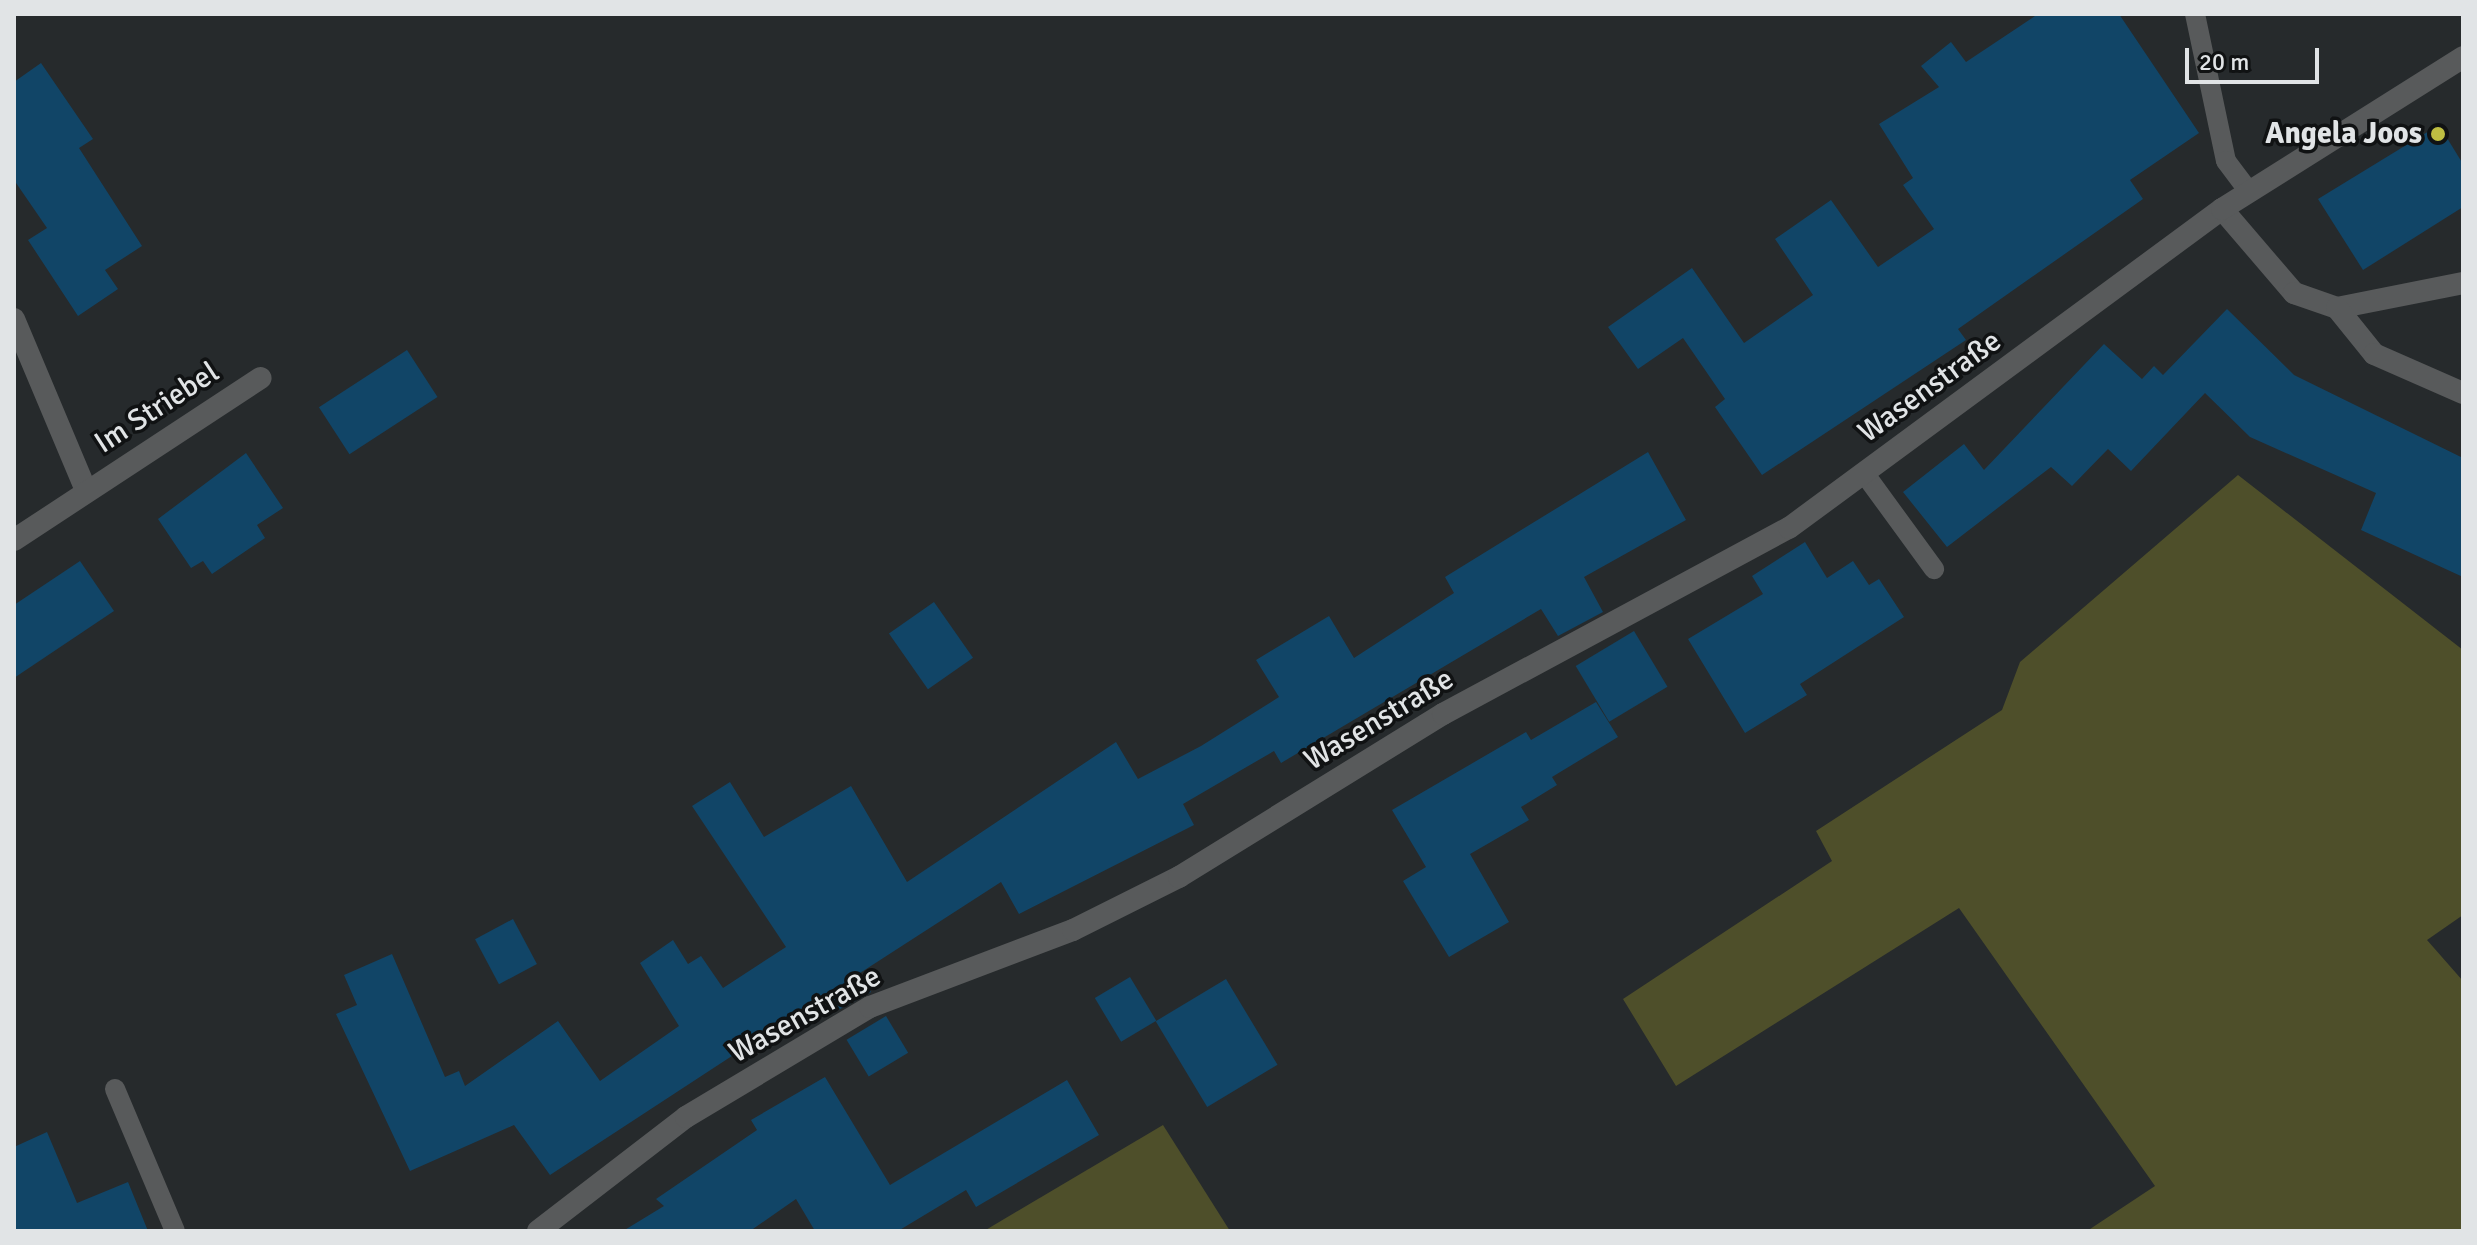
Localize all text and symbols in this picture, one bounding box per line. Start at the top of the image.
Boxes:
scale bar [2189,32,2323,82]
text: 20 m [2199,47,2249,77]
place label: Angela Joos [2265,116,2422,152]
marker: Angela Joos [2429,125,2447,143]
street label: Wasenstraße [1852,323,2008,451]
street label: Im Striebel [88,355,226,461]
street label: Wasenstraße [1298,661,1460,779]
street label: Wasenstraße [723,959,887,1071]

